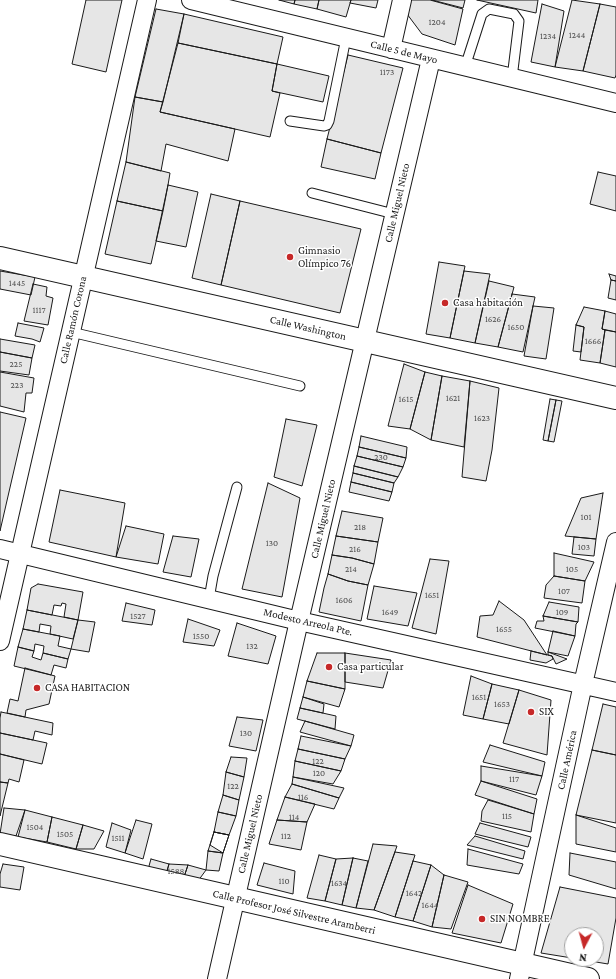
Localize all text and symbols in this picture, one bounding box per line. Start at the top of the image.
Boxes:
house number: 1204 [429,17,445,27]
house number: 1244 [569,30,585,40]
house number: 1234 [540,31,556,41]
street label: Calle 5 de Mayo [369,37,439,67]
house number: 1173 [380,67,394,77]
street label: Calle Miguel Nieto [381,162,413,244]
place label: Gimnasio Olímpico 76 [298,244,351,270]
marker: Gimnasio Olímpico 76 [285,252,295,262]
street label: Calle Ramón Corona [56,275,90,365]
house number: 1445 [9,278,25,288]
place label: Casa habitación [453,296,523,310]
marker: Casa habitación [440,298,450,308]
house number: 1117 [32,305,46,315]
street label: Calle Washington [268,313,348,343]
house number: 1626 [485,314,501,324]
house number: 1650 [508,322,524,332]
house number: 1666 [585,336,601,346]
house number: 225 [10,359,22,369]
house number: 223 [11,380,23,390]
house number: 1621 [446,393,460,403]
house number: 1615 [399,394,413,404]
house number: 1623 [474,413,490,423]
house number: 230 [374,452,388,462]
street label: Calle Miguel Nieto [307,478,339,560]
house number: 101 [580,512,592,522]
house number: 218 [354,522,366,532]
house number: 130 [266,538,278,548]
house number: 103 [578,542,590,552]
house number: 216 [349,544,361,554]
house number: 214 [345,564,357,574]
house number: 105 [566,564,578,574]
house number: 107 [558,586,570,596]
house number: 1651 [425,590,439,600]
house number: 1606 [335,595,353,605]
street label: Modesto Arreola Pte. [262,605,354,639]
house number: 1649 [382,607,398,617]
house number: 109 [556,607,568,617]
house number: 1527 [130,611,146,621]
house number: 1655 [496,624,512,634]
house number: 1550 [193,631,209,641]
house number: 132 [246,641,258,651]
place label: Casa particular [337,660,404,674]
marker: Casa particular [324,662,334,672]
place label: CASA HABITACION [45,681,130,695]
marker: CASA HABITACION [32,683,42,693]
house number: 1651 [472,692,486,702]
house number: 1653 [494,699,510,709]
place label: SIX [539,705,554,719]
marker: SIX [526,707,536,717]
house number: 130 [240,728,252,738]
street label: Calle América [554,729,580,791]
house number: 122 [312,756,324,766]
house number: 120 [313,768,325,778]
house number: 117 [509,774,519,784]
house number: 122 [227,781,239,791]
house number: 116 [298,792,308,802]
street label: Calle Miguel Nieto [234,793,266,875]
house number: 115 [502,811,512,821]
house number: 114 [289,812,299,822]
house number: 1504 [27,822,43,832]
house number: 1505 [57,829,73,839]
house number: 112 [281,831,291,841]
house number: 1511 [111,833,125,843]
house number: 1588 [168,866,184,876]
house number: 110 [278,876,290,886]
house number: 1634 [331,878,347,888]
street label: Calle Profesor José Silvestre Aramberri [211,887,377,937]
house number: 1642 [406,888,422,898]
house number: 1644 [422,900,438,910]
place label: SIN NOMBRE [490,912,550,926]
marker: SIN NOMBRE [477,914,487,924]
north arrow [564,927,604,967]
text: N [578,952,587,964]

